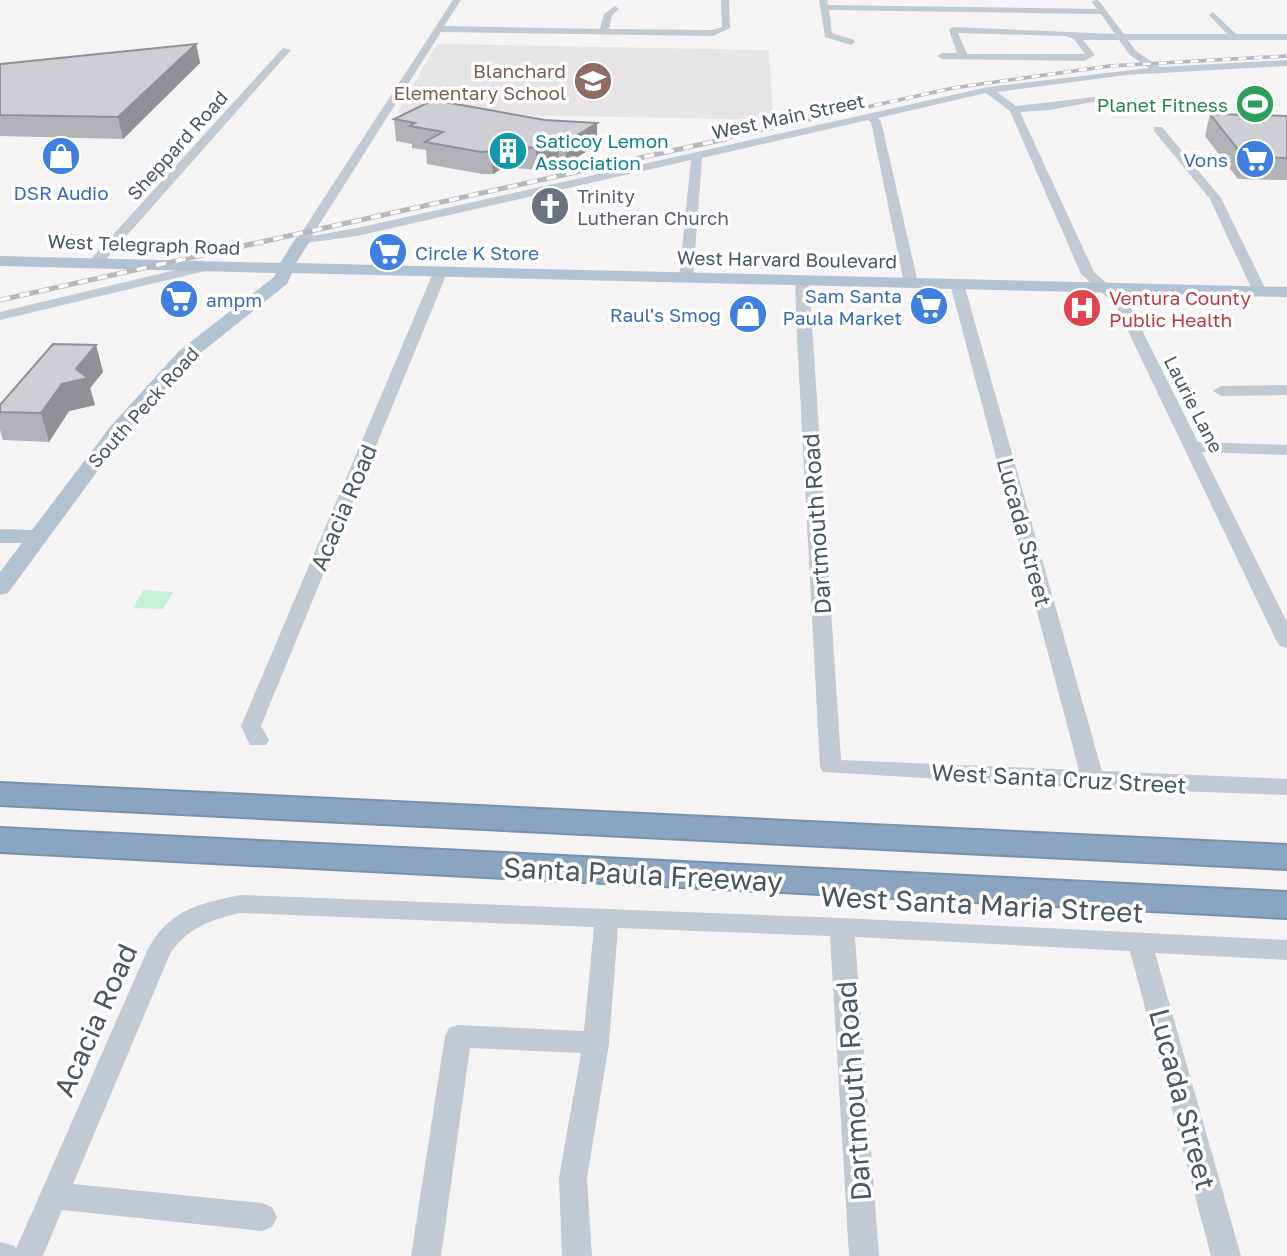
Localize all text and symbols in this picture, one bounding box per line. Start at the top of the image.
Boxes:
place label: Blanchard Elementary School [393,59,566,104]
school or university icon: Blanchard Elementary School [572,60,614,102]
sports icon: Planet Fitness [1234,83,1276,125]
street label: Sheppard Road [122,86,232,204]
street label: West Main Street [709,89,867,143]
place label: Planet Fitness [1097,93,1228,116]
place label: Saticoy Lemon Association [535,129,669,174]
building icon: Saticoy Lemon Association [487,130,529,172]
shop icon: DSR Audio [40,135,82,177]
supermarket icon: Vons [1234,138,1276,180]
place label: Vons [1183,148,1228,171]
place label: DSR Audio [13,181,109,204]
place label: Trinity Lutheran Church [577,184,729,229]
church icon: Trinity Lutheran Church [529,185,571,227]
street label: West Telegraph Road [47,229,241,259]
supermarket icon: Circle K Store [367,231,409,273]
place label: Circle K Store [415,241,539,264]
street label: West Harvard Boulevard [677,246,897,272]
supermarket icon: ampm [158,278,200,320]
place label: Sam Santa Paula Market [782,284,902,329]
supermarket icon: Sam Santa Paula Market [908,285,950,327]
place label: Ventura County Public Health [1109,286,1251,331]
hospital icon: Ventura County Public Health [1061,287,1103,329]
place label: ampm [206,288,262,311]
shop icon: Raul's Smog [727,293,769,335]
place label: Raul's Smog [610,303,721,326]
street label: South Peck Road [83,342,203,472]
street label: Laurie Lane [1160,352,1228,456]
street label: Dartmouth Road [796,433,836,615]
street label: Acacia Road [304,440,382,574]
street label: Lucada Street [992,454,1058,610]
street label: West Santa Cruz Street [931,757,1187,799]
street label: Santa Paula Freeway [502,850,784,898]
street label: West Santa Maria Street [819,879,1145,929]
street label: Acacia Road [47,938,143,1102]
street label: Dartmouth Road [829,980,877,1202]
street label: Lucada Street [1143,1005,1223,1193]

